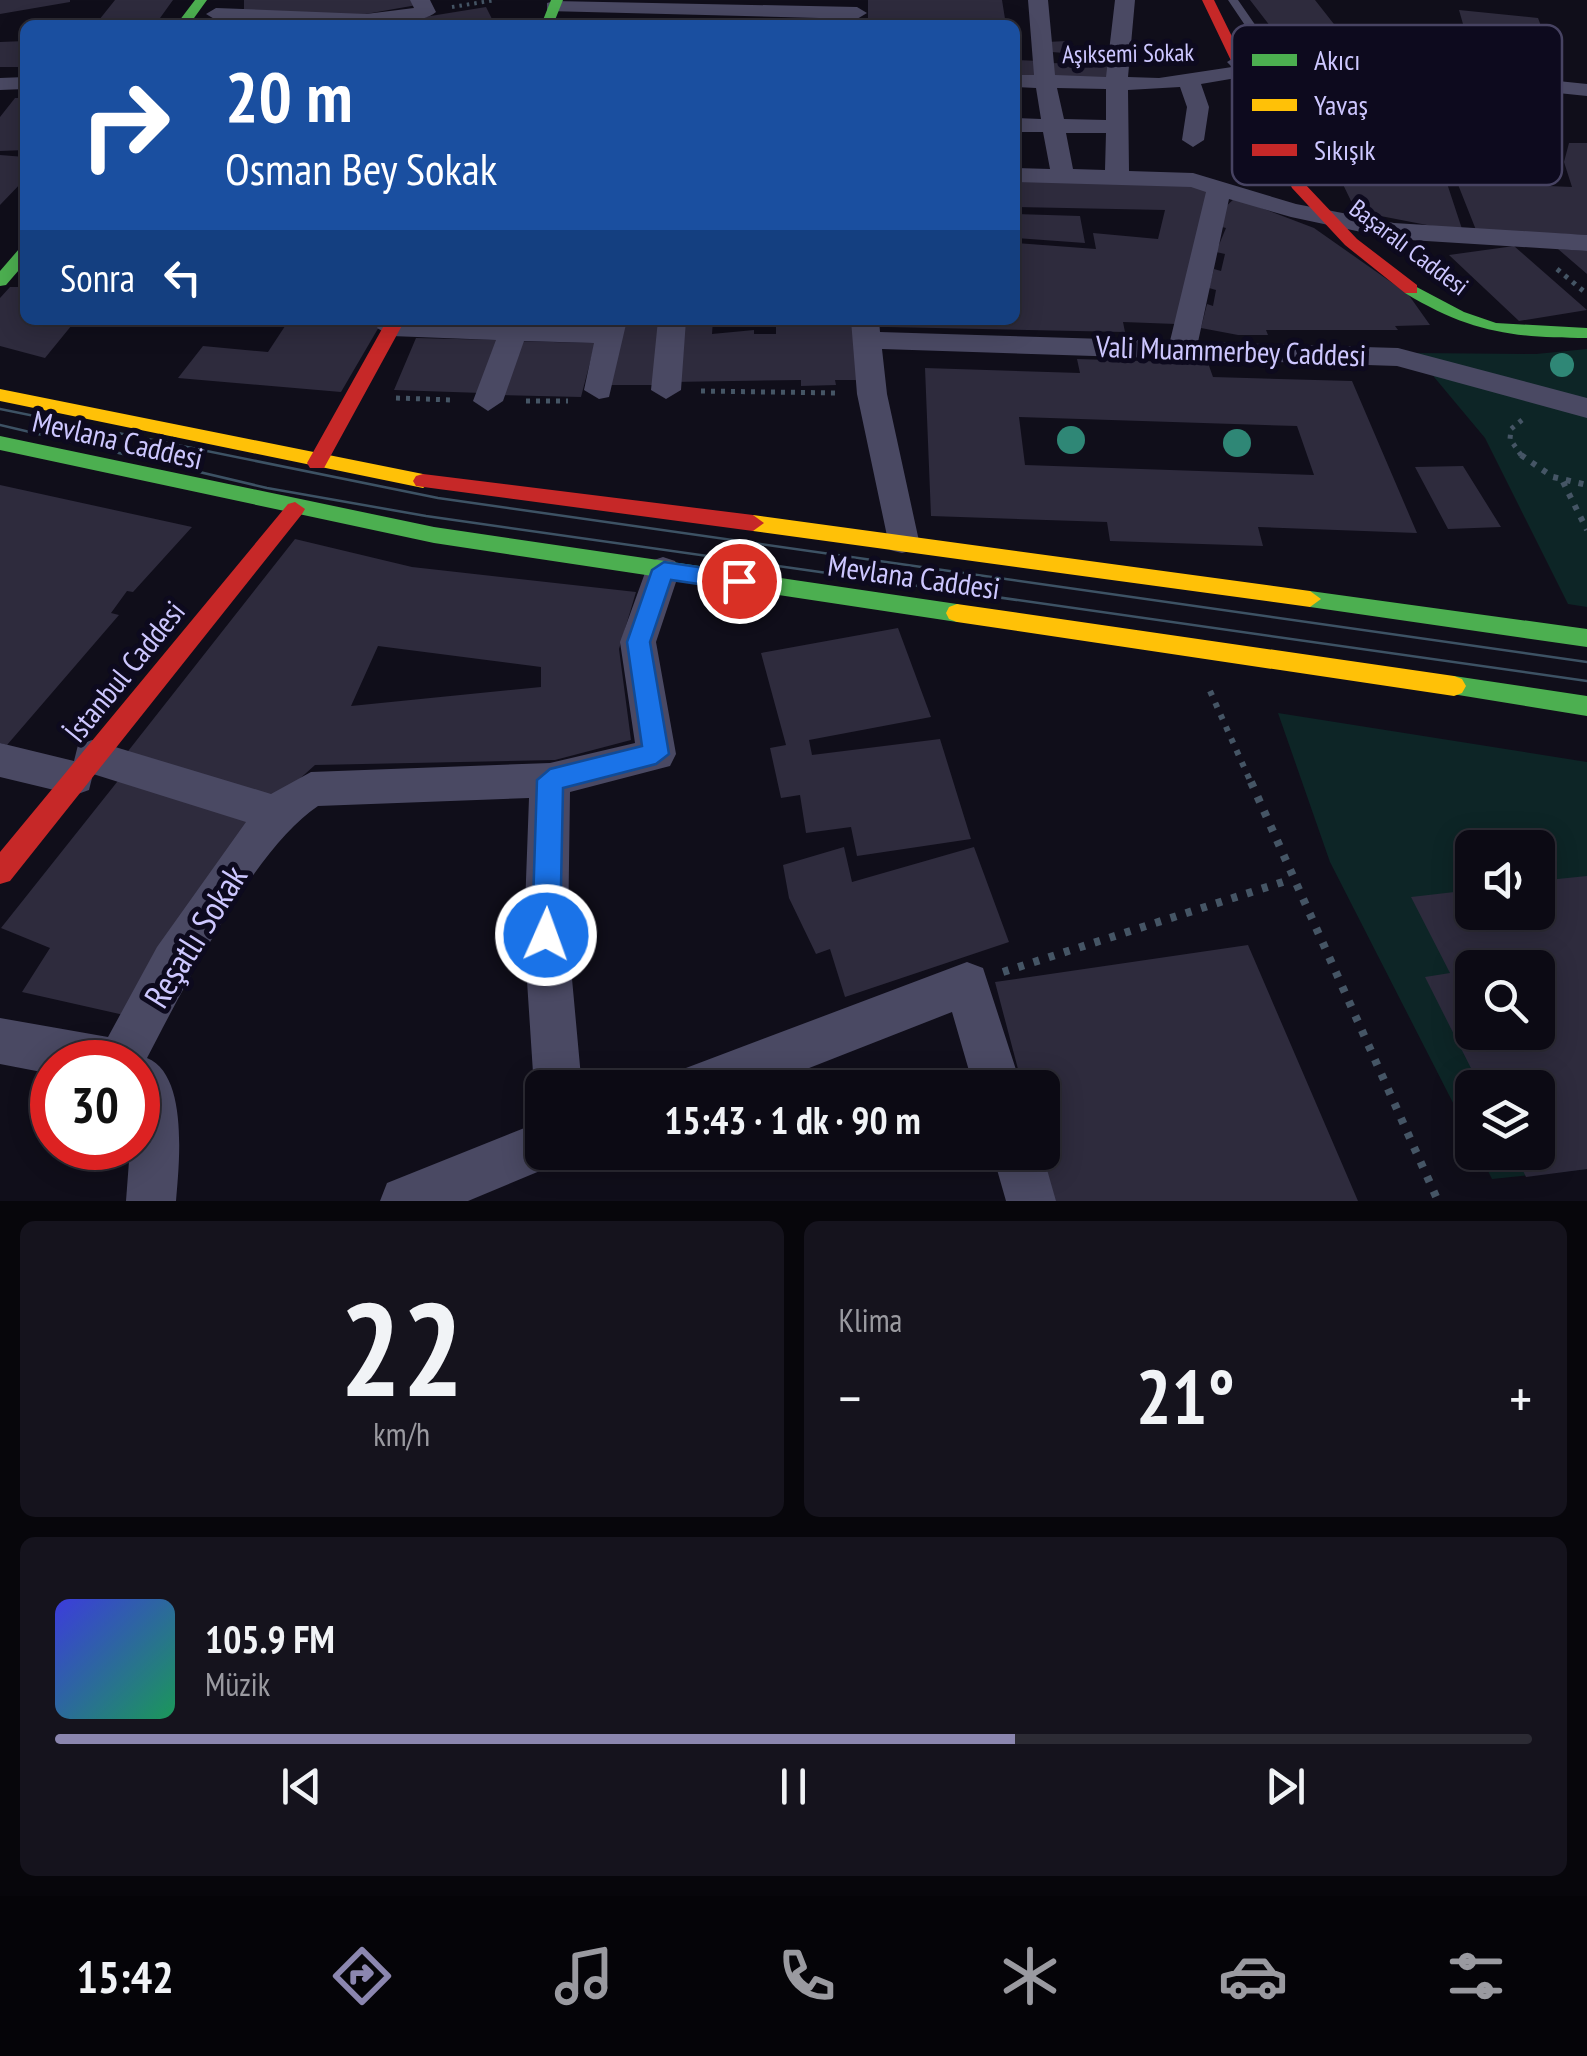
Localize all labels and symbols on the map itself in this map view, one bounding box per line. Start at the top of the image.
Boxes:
legend [1232,25,1562,185]
street label: Aşıksemi Sokak [1062,36,1195,70]
text: Akıcı [1314,41,1360,78]
text: Yavaş [1314,86,1368,123]
text: Sıkışık [1314,131,1376,168]
street label: Başaralı Caddesi [1343,192,1475,302]
street label: Vali Muammerbey Caddesi [1094,326,1367,374]
street label: Mevlana Caddesi [29,400,207,478]
pin [697,539,782,624]
street label: Mevlana Caddesi [825,545,1003,607]
street label: İstanbul Caddesi [55,593,193,749]
street label: Reşatlı Sokak [133,856,257,1016]
position arrow [494,883,598,987]
speed limit sign: 30 [30,1040,160,1170]

